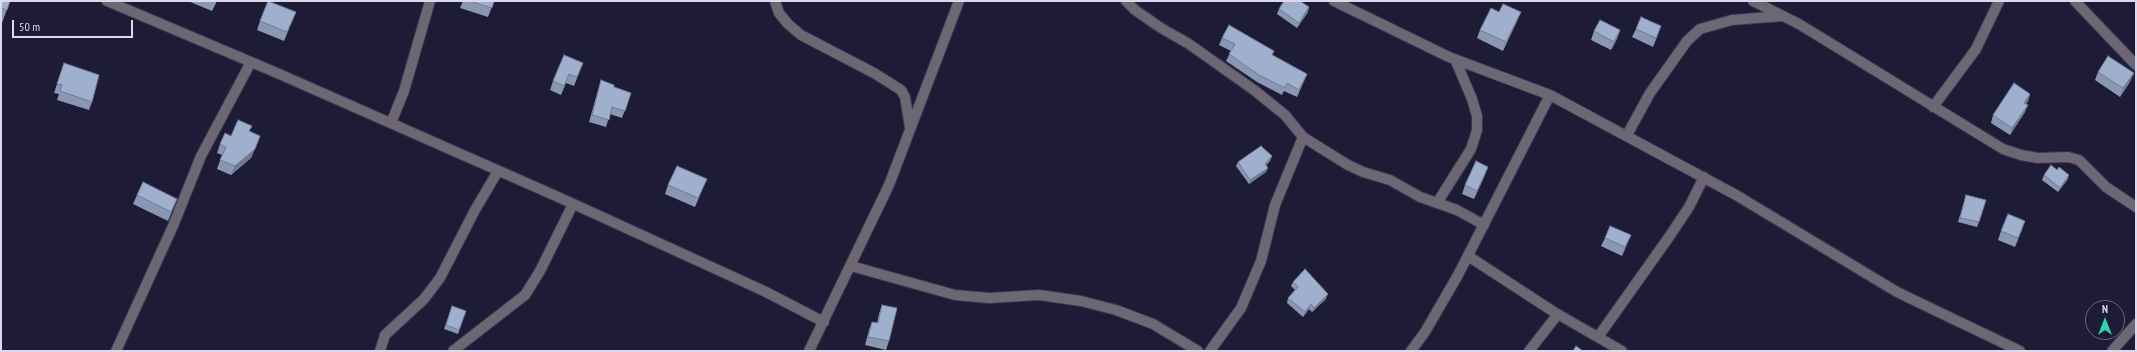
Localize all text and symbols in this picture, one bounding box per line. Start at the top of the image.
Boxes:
scale bar [14,12,135,38]
text: 50 m [19,19,40,34]
north arrow [2085,300,2125,340]
text: N [2102,302,2108,316]

